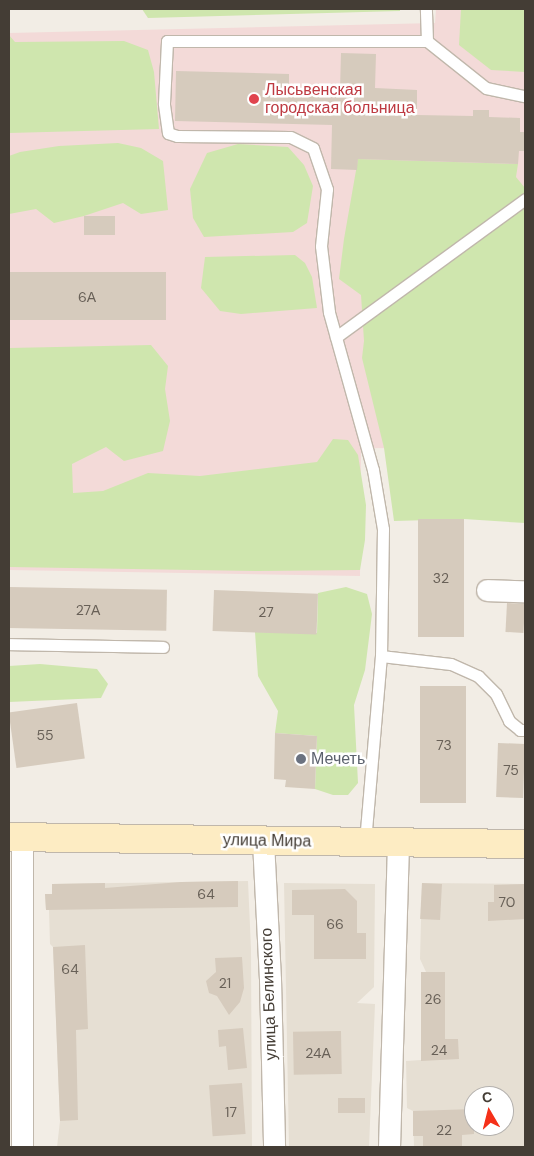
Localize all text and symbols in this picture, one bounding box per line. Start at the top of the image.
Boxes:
place label: Лысьвенская городская больница [265,80,415,118]
marker: Лысьвенская городская больница [247,92,261,106]
house number: 6А [78,289,96,305]
house number: 32 [433,570,449,586]
house number: 27А [76,602,100,618]
house number: 27 [258,604,274,620]
house number: 55 [36,727,54,743]
house number: 73 [436,737,452,753]
place label: Мечеть [311,749,365,769]
marker: Мечеть [295,753,307,765]
house number: 75 [503,762,519,778]
street label: улица Мира [223,831,311,851]
house number: 64 [197,886,215,902]
house number: 70 [499,894,515,910]
house number: 66 [326,916,344,932]
street label: улица Белинского [257,927,281,1061]
house number: 64 [61,961,79,977]
house number: 21 [219,975,231,991]
house number: 26 [425,991,441,1007]
house number: 24 [431,1042,447,1058]
house number: 24А [305,1045,331,1061]
north arrow [464,1086,514,1136]
text: С [481,1088,493,1107]
house number: 17 [225,1104,237,1120]
house number: 22 [436,1122,452,1138]

